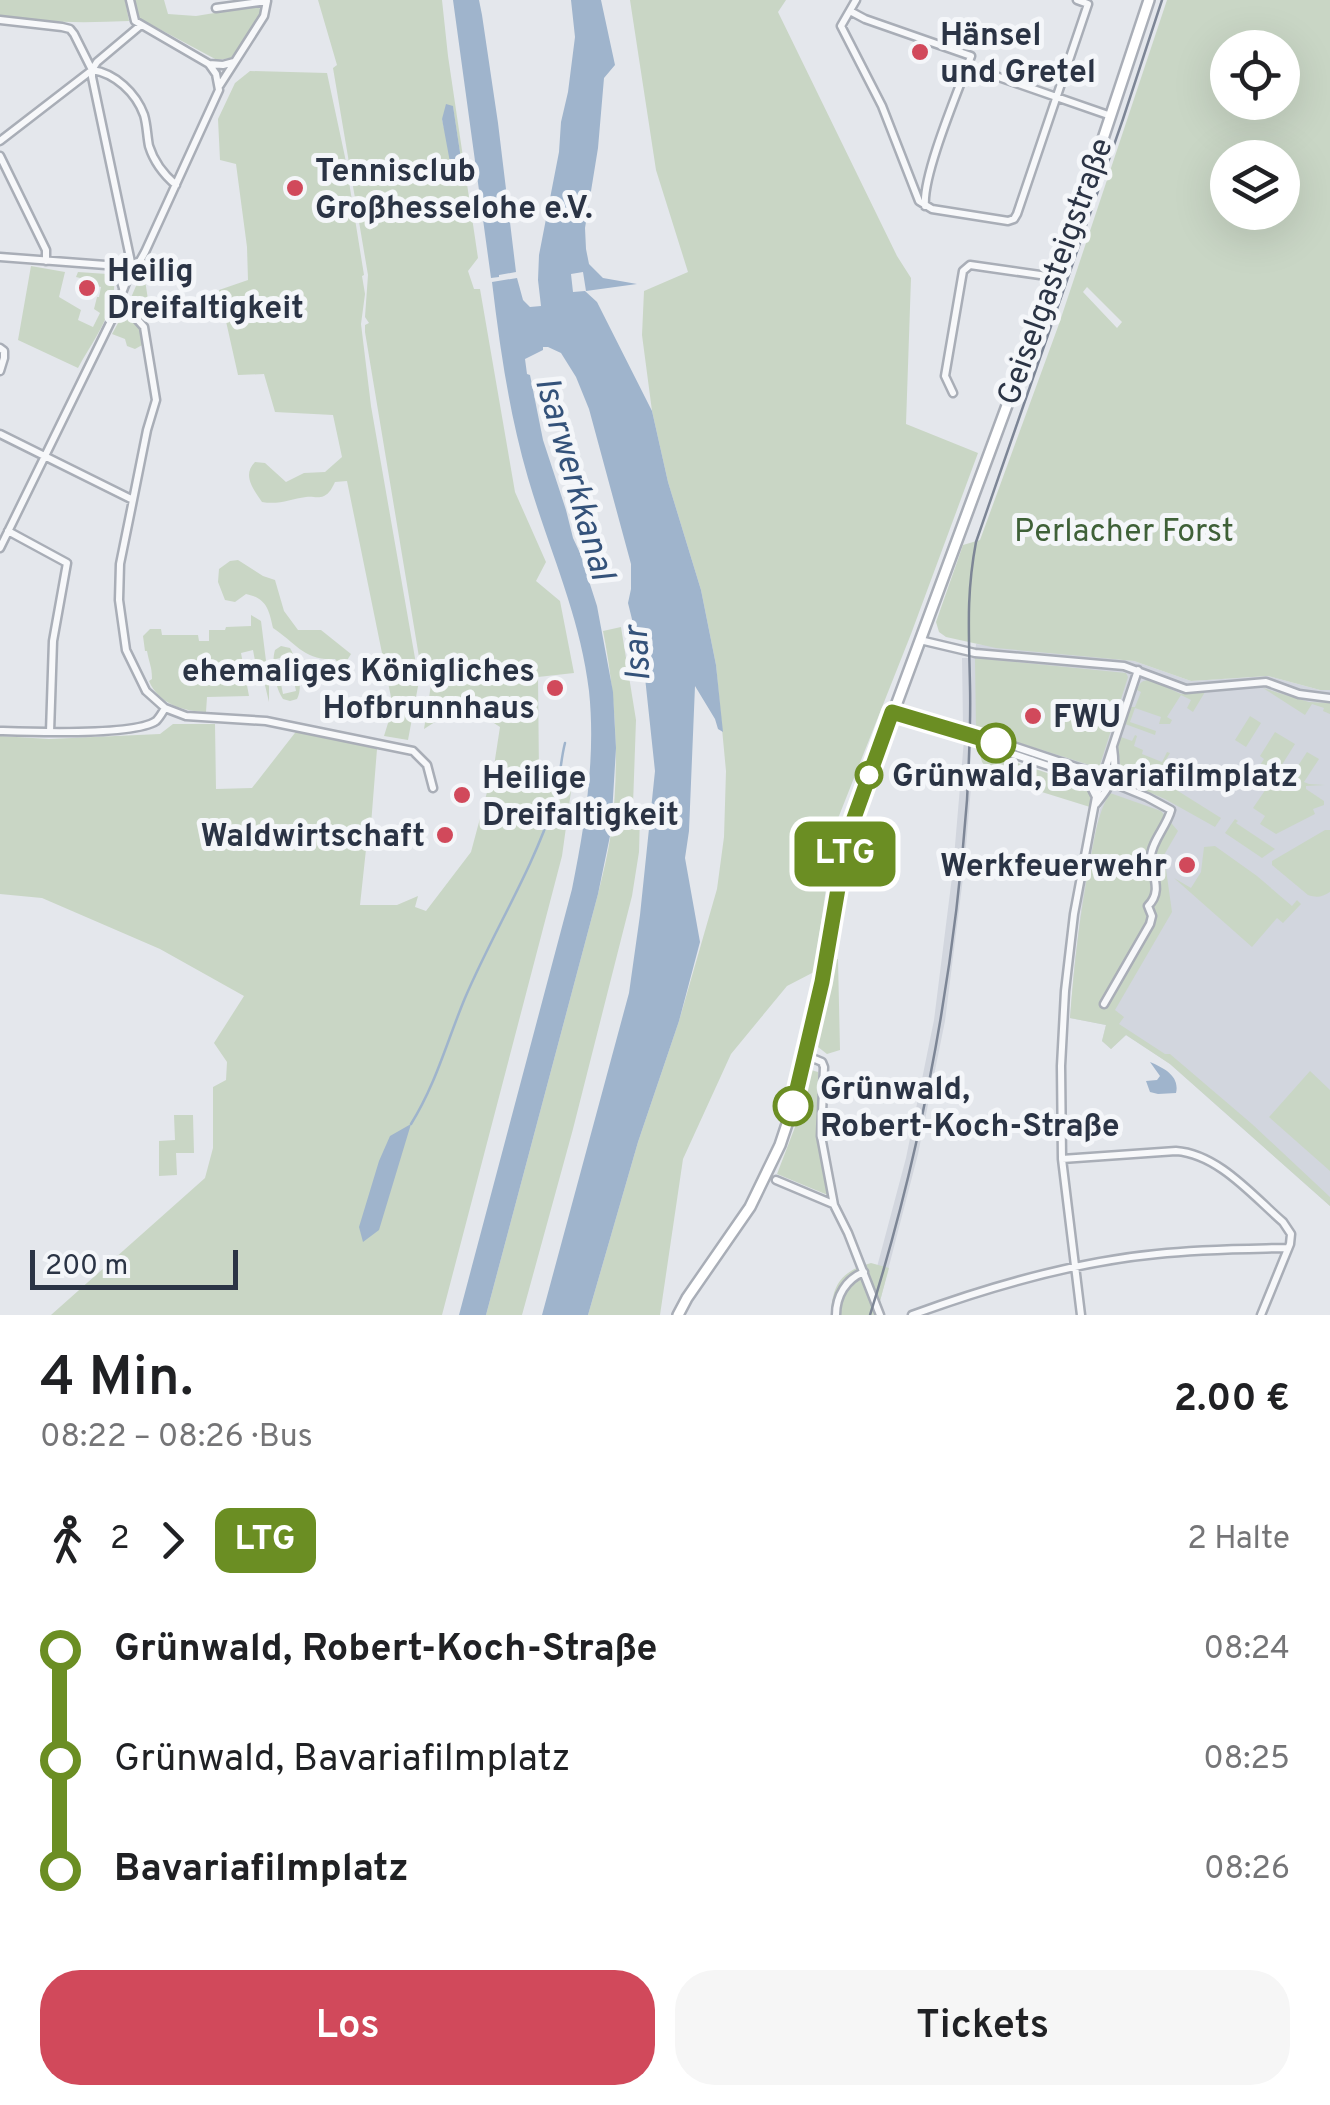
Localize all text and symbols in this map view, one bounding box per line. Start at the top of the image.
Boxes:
place label: Hänsel und Gretel [940,17,1096,94]
map controls [1210,30,1300,230]
button: locate [1210,30,1300,120]
marker: Hänsel und Gretel [909,41,931,63]
street label: Geiselgasteigstraße [990,133,1124,411]
button: layers [1210,140,1300,230]
place label: Tennisclub Großhesselohe e.V. [315,153,593,230]
marker: Tennisclub Großhesselohe e.V. [284,177,306,199]
place label: Heilig Dreifaltigkeit [107,253,304,330]
marker: Heilig Dreifaltigkeit [76,277,98,299]
water label: Isarwerkkanal [523,372,624,588]
park label: Perlacher Forst [1014,513,1234,553]
water label: Isar [615,622,662,683]
place label: ehemaliges Königliches Hofbrunnhaus [182,653,535,730]
marker: ehemaliges Königliches Hofbrunnhaus [544,677,566,699]
place label: FWU [1053,699,1121,739]
marker: FWU [1022,705,1044,727]
unlabelled marker [977,724,1015,762]
place label: Grünwald, Bavariafilmplatz [892,758,1298,798]
place label: Heilige Dreifaltigkeit [482,760,679,837]
marker: Grünwald, Bavariafilmplatz [856,762,882,788]
marker: Heilige Dreifaltigkeit [451,784,473,806]
place label: Waldwirtschaft [200,818,425,858]
line badge: LTG [788,822,902,886]
marker: Waldwirtschaft [434,824,456,846]
text: LTG [814,832,876,876]
place label: Werkfeuerwehr [940,848,1167,888]
marker: Werkfeuerwehr [1176,854,1198,876]
place label: Grünwald, Robert-Koch-Straße [820,1071,1120,1148]
marker: Grünwald, Robert-Koch-Straße [774,1087,812,1125]
scale bar [30,1245,238,1290]
text: 200 m [45,1249,128,1285]
text: 4 Min. [40,1345,193,1415]
text: 2.00 € [1174,1376,1290,1425]
text: 08:22 – 08:26 · Bus [40,1418,313,1458]
icon: walk [40,1513,95,1568]
icon: forward [145,1513,200,1568]
text: LTG [235,1518,296,1562]
text: 2 [110,1520,130,1560]
text: 2 Halte [1187,1520,1290,1560]
text: Grünwald, Robert-Koch-Straße [114,1626,657,1675]
text: 08:24 [1204,1630,1290,1670]
text: Grünwald, Bavariafilmplatz [114,1736,571,1785]
text: 08:25 [1203,1740,1290,1780]
text: Bavariafilmplatz [114,1846,409,1895]
text: 08:26 [1204,1850,1290,1890]
button: Los [40,1970,655,2085]
button: Tickets [675,1970,1290,2085]

